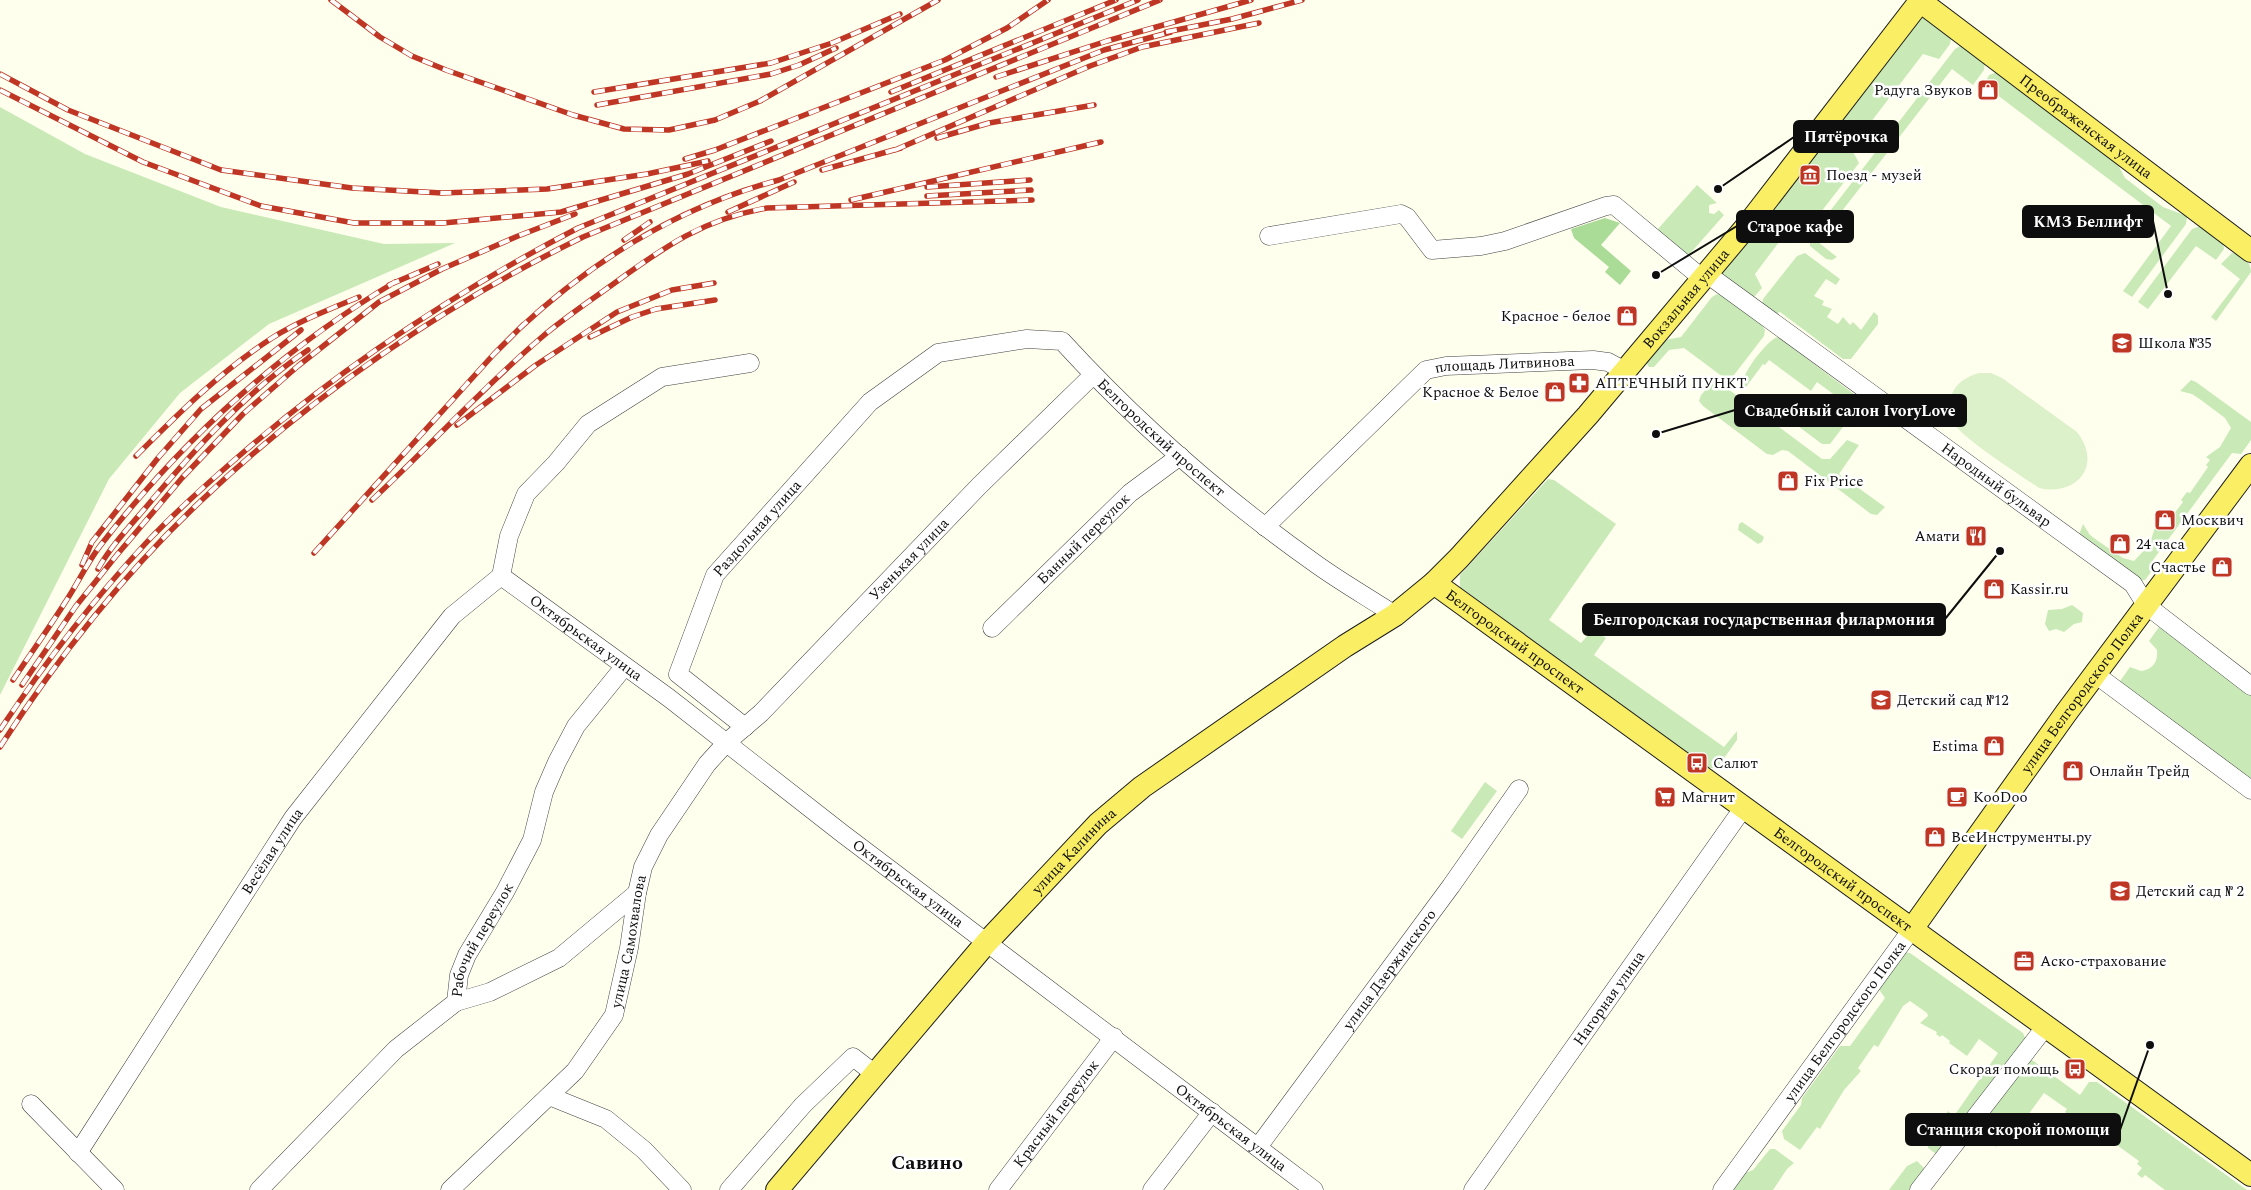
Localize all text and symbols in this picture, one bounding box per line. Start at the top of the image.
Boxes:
street label: Преображенская улица [2014,69,2158,185]
shop icon: Радуга Звуков [1976,78,2000,102]
place label: Радуга Звуков [1874,79,1972,102]
callout: Пятёрочка [1794,121,1898,152]
text: Пятёрочка [1804,125,1889,149]
museum icon: Поезд - музей [1798,163,1822,187]
place label: Поезд - музей [1826,164,1922,187]
callout: КМЗ Беллифт [2023,206,2153,237]
text: КМЗ Беллифт [2033,210,2143,234]
callout: Старое кафе [1737,211,1853,242]
text: Старое кафе [1747,215,1843,239]
street label: Вокзальная улица [1637,243,1736,354]
shop icon: Красное - белое [1615,304,1639,328]
place label: Красное - белое [1501,305,1611,328]
school or university icon: Школа №35 [2110,331,2134,355]
place label: Школа №35 [2138,332,2212,355]
street label: площадь Литвинова [1433,350,1576,380]
pharmacy icon: АПТЕЧНЫЙ ПУНКТ [1567,371,1591,395]
place label: АПТЕЧНЫЙ ПУНКТ [1595,372,1747,395]
street label: Белгородский проспект [1091,373,1230,503]
shop icon: Красное & Белое [1543,380,1567,404]
place label: Красное & Белое [1422,381,1539,404]
callout: Свадебный салон IvoryLove [1735,395,1966,426]
text: Свадебный салон IvoryLove [1744,399,1956,423]
street label: Народный бульвар [1936,437,2056,533]
shop icon: Fix Price [1776,469,1800,493]
place label: Fix Price [1804,470,1863,493]
street label: Раздольная улица [708,474,808,582]
street label: Банный переулок [1032,488,1136,590]
shop icon: Москвич [2153,508,2177,532]
place label: Москвич [2181,509,2244,532]
street label: Узенькая улица [864,512,955,606]
restaurant icon: Амати [1964,524,1988,548]
place label: Амати [1915,525,1960,548]
shop icon: 24 часа [2108,532,2132,556]
place label: 24 часа [2136,533,2185,556]
shop icon: Счастье [2210,555,2234,579]
place label: Счастье [2151,556,2206,579]
shop icon: Kassir.ru [1982,577,2006,601]
place label: Kassir.ru [2010,578,2069,601]
street label: Белгородский проспект [1440,584,1589,700]
street label: Октябрьская улица [524,589,648,687]
callout: Белгородская государственная филармония [1583,604,1945,635]
street label: улица Белгородского Полка [2015,607,2150,779]
text: Белгородская государственная филармония [1593,608,1935,632]
school or university icon: Детский сад №12 [1869,688,1893,712]
place label: Детский сад №12 [1897,689,2009,712]
shop icon: Estima [1982,734,2006,758]
place label: Estima [1932,735,1979,758]
bus stop icon: Салют [1685,751,1709,775]
place label: Салют [1713,752,1758,775]
shop icon: Онлайн Трейд [2061,759,2085,783]
place label: Онлайн Трейд [2089,760,2190,783]
supermarket icon: Магнит [1653,785,1677,809]
cafe icon: KooDoo [1945,785,1969,809]
place label: Магнит [1681,786,1735,809]
place label: KooDoo [1973,786,2028,809]
street label: Весёлая улица [236,802,309,899]
street label: улица Калинина [1026,802,1122,900]
street label: Белгородский проспект [1768,821,1917,938]
shop icon: ВсеИнструменты.ру [1923,825,1947,849]
place label: ВсеИнструменты.ру [1951,826,2092,849]
street label: Октябрьская улица [847,834,969,934]
street label: улица Самохвалова [605,872,653,1011]
street label: Рабочий переулок [446,879,520,998]
school or university icon: Детский сад № 2 [2108,879,2132,903]
place label: Детский сад № 2 [2136,880,2244,903]
street label: улица Дзержинского [1337,904,1442,1036]
street label: улица Белгородского Полка [1778,935,1912,1108]
street label: Нагорная улица [1568,946,1651,1051]
office icon: Аско-страхование [2012,949,2036,973]
place label: Аско-страхование [2040,950,2166,973]
street label: Красный переулок [1008,1055,1105,1173]
bus stop icon: Скорая помощь [2063,1057,2087,1081]
place label: Скорая помощь [1949,1058,2059,1081]
street label: Октябрьская улица [1170,1078,1292,1178]
callout: Станция скорой помощи [1906,1114,2120,1145]
text: Станция скорой помощи [1916,1118,2110,1142]
district label: Савино [891,1148,963,1178]

